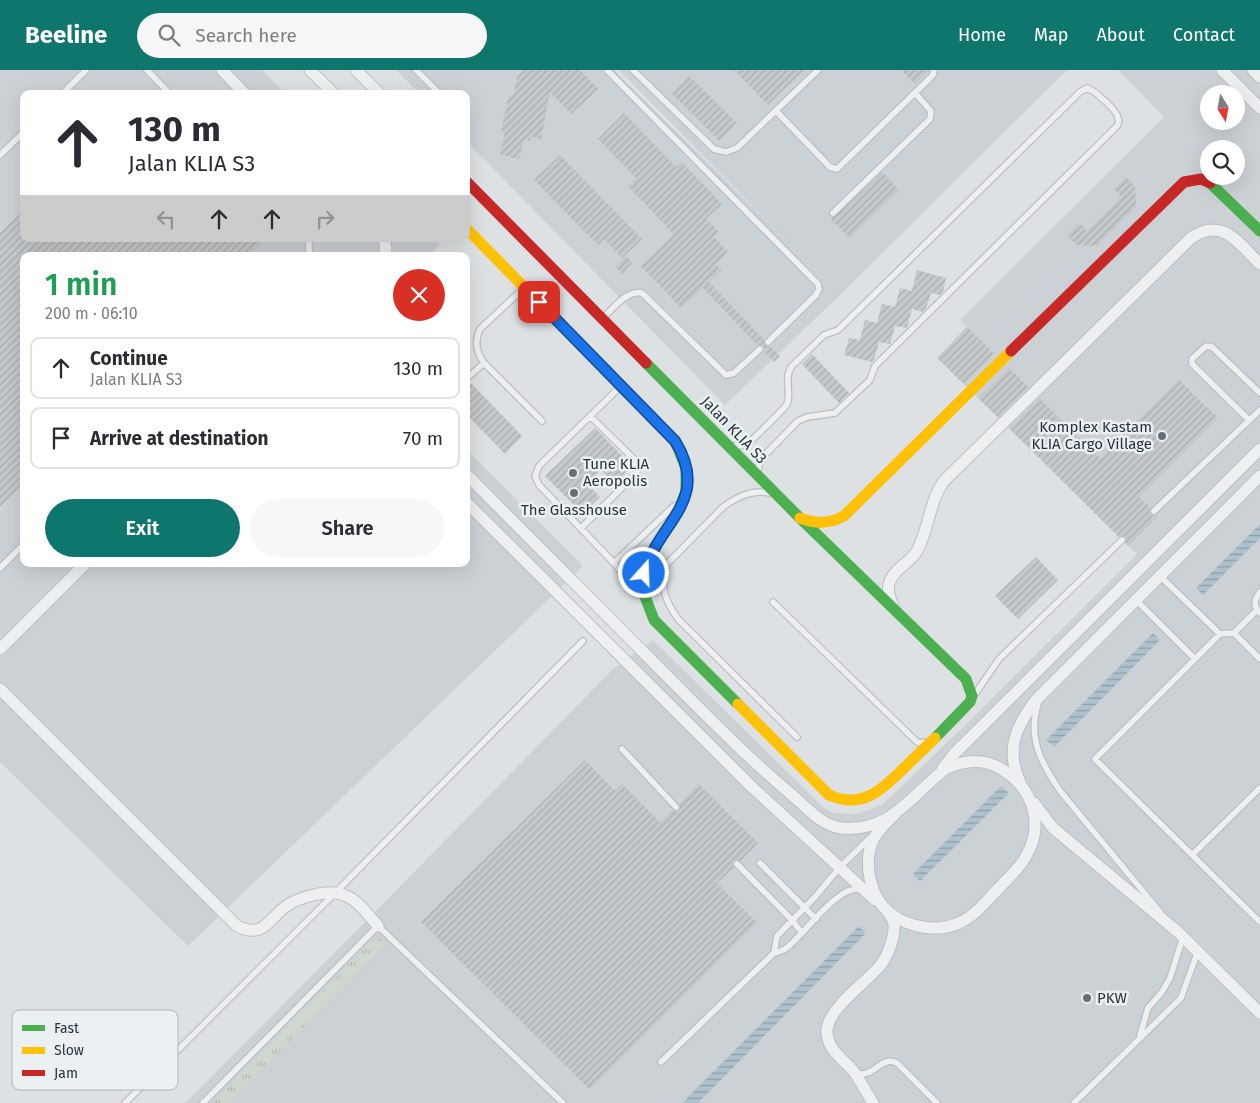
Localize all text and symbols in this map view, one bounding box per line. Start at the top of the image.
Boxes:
search box [137,13,487,58]
text: Beeline [25,21,107,49]
icon: search [155,21,183,49]
text: Search here [195,24,297,47]
text: Home [958,24,1006,46]
text: Map [1034,24,1068,46]
text: About [1096,24,1145,46]
text: Contact [1173,24,1235,46]
north arrow [1200,85,1245,130]
map controls [1200,85,1245,185]
text: 130 m [128,108,221,150]
icon: ahead [45,110,110,175]
button: search [1200,140,1245,185]
text: Jalan KLIA S3 [128,150,255,177]
icon: left [152,205,180,233]
icon: ahead [205,205,233,233]
icon: ahead [258,205,286,233]
icon: right [311,205,339,233]
text: 1 min [45,267,117,303]
button: close [393,269,445,321]
pin [518,281,560,323]
icon: arrive [525,288,553,316]
text: 200 m · 06:10 [45,304,138,323]
text: Continue [90,347,168,370]
icon: ahead [47,354,75,382]
text: 130 m [393,357,443,380]
text: Jalan KLIA S3 [90,370,183,389]
street label: Jalan KLIA S3 [697,393,771,467]
place label: Komplex Kastam KLIA Cargo Village [1031,418,1152,453]
icon: arrive [47,424,75,452]
text: Arrive at destination [90,427,269,450]
text: 70 m [403,427,443,450]
marker: Komplex Kastam KLIA Cargo Village [1156,430,1168,442]
place label: Tune KLIA Aeropolis [583,455,650,490]
marker: Tune KLIA Aeropolis [567,467,579,479]
marker: The Glasshouse [568,487,580,499]
button: Exit [45,499,240,557]
button: Share [250,499,445,557]
place label: The Glasshouse [521,501,627,519]
position arrow [617,546,669,598]
place label: PKW [1097,989,1128,1007]
marker: PKW [1081,992,1093,1004]
legend [12,1010,178,1090]
text: Fast [54,1020,80,1037]
text: Slow [54,1042,84,1059]
text: Jam [54,1065,78,1082]

